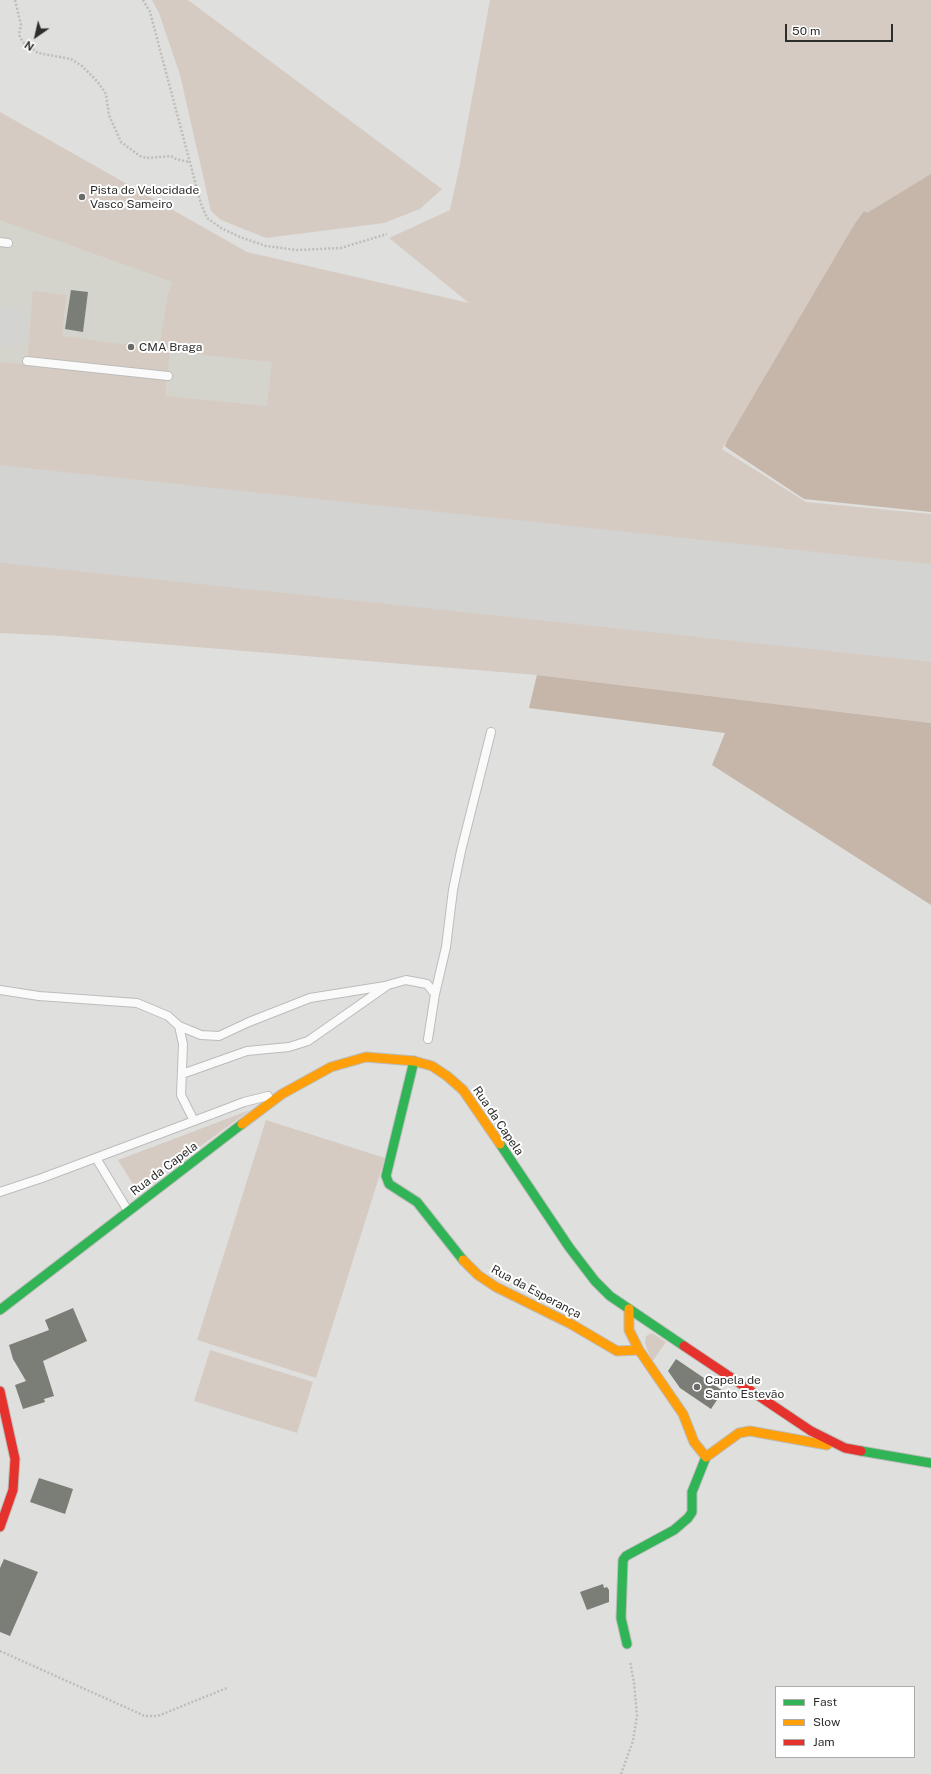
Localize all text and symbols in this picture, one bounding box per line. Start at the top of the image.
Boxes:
north arrow [16,16,56,56]
scale bar [787,16,895,42]
text: 50 m [792,24,820,38]
text: N [22,39,36,53]
place label: Pista de Velocidade Vasco Sameiro [90,183,199,211]
marker: Pista de Velocidade Vasco Sameiro [77,192,87,202]
place label: CMA Braga [139,340,202,354]
marker: CMA Braga [126,342,136,352]
street label: Rua da Capela [470,1084,526,1158]
street label: Rua da Capela [128,1139,200,1199]
street label: Rua da Esperança [489,1262,583,1322]
place label: Capela de Santo Estevão [705,1373,784,1401]
marker: Capela de Santo Estevão [692,1382,702,1392]
legend [775,1686,915,1758]
text: Fast [813,1695,837,1709]
text: Slow [813,1715,840,1729]
text: Jam [813,1735,835,1749]

